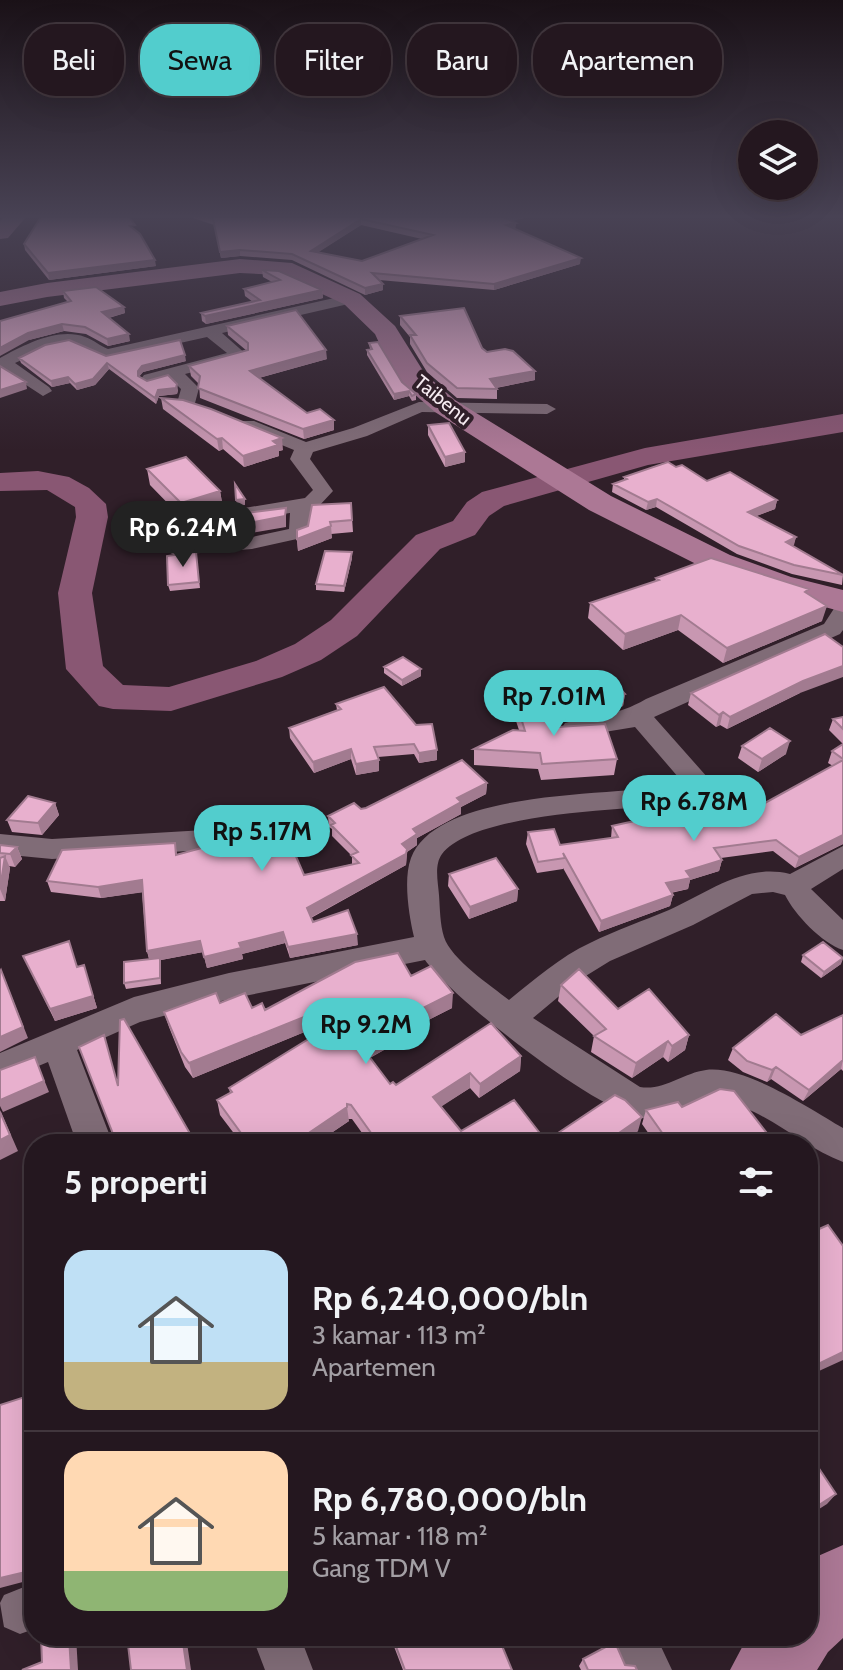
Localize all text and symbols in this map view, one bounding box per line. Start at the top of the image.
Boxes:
chip: Beli [24,24,124,96]
chip: Sewa [140,24,260,96]
chip: Filter [276,24,391,96]
chip: Baru [407,24,517,96]
chip: Apartemen [533,24,722,96]
map controls [738,120,818,200]
button: layers [738,120,818,200]
street label: Taibenu [410,370,476,430]
pin: Rp 6.24M [100,501,266,569]
text: Rp 6.24M [129,511,237,543]
pin: Rp 7.01M [471,670,637,738]
text: Rp 7.01M [502,680,606,712]
pin: Rp 6.78M [611,775,777,843]
text: Rp 6.78M [640,785,748,817]
pin: Rp 5.17M [179,805,345,873]
text: Rp 5.17M [212,815,312,847]
pin: Rp 9.2M [292,998,440,1066]
text: Rp 9.2M [320,1008,412,1040]
icon: filters [734,1160,778,1204]
text: 5 properti [64,1161,208,1203]
text: Rp 6,240,000/bln [312,1277,588,1319]
icon: home [128,1282,224,1378]
text: 3 kamar · 113 m² [312,1319,486,1351]
text: Apartemen [312,1351,436,1383]
text: Rp 6,780,000/bln [312,1478,587,1520]
icon: home [128,1483,224,1579]
text: 5 kamar · 118 m² [312,1520,487,1552]
text: Gang TDM V [312,1552,451,1584]

